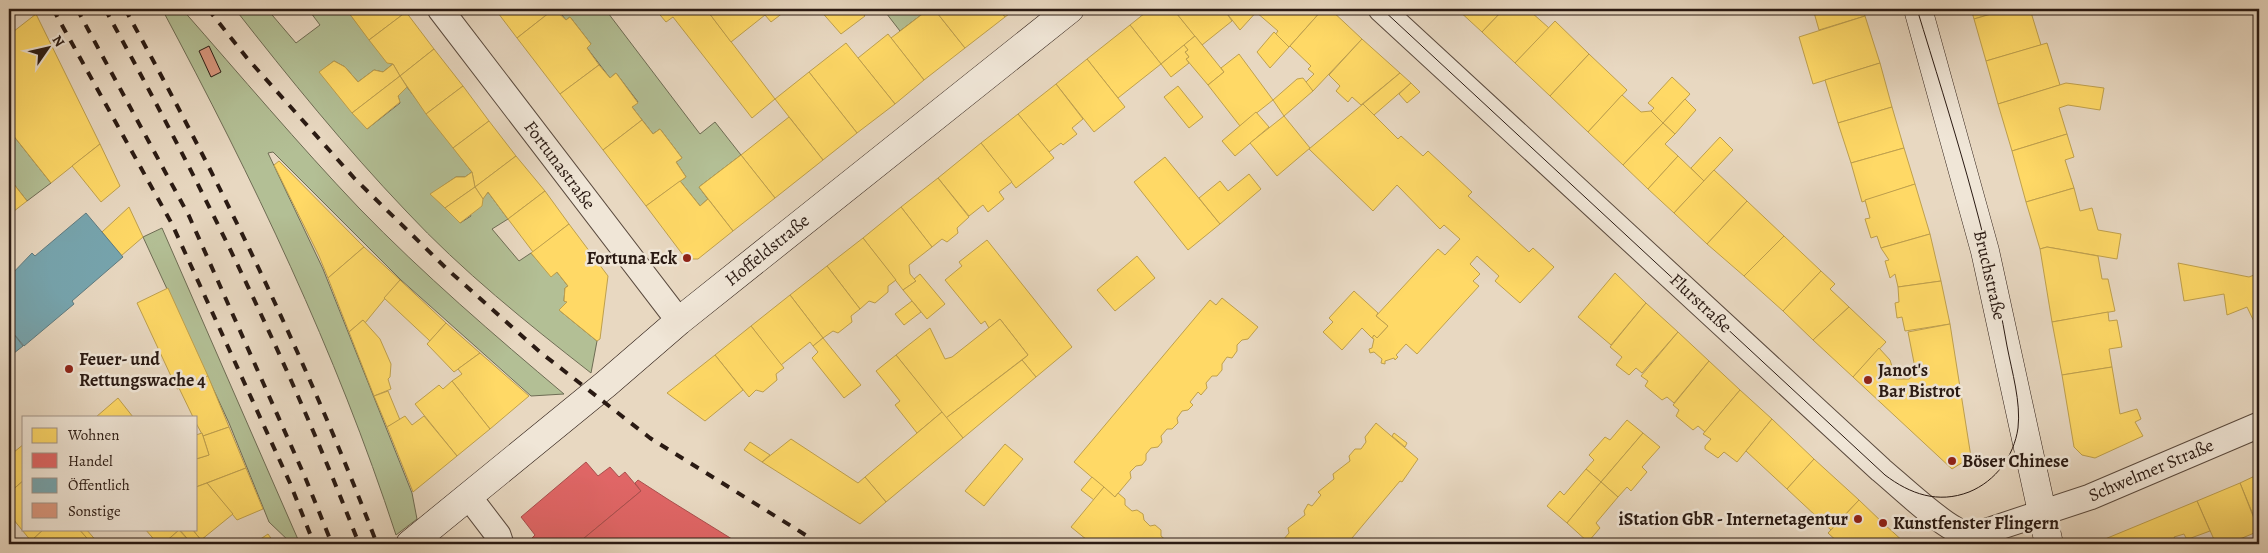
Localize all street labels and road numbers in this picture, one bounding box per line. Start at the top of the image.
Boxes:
street label: Fortunastraße [519,116,601,214]
street label: Hoffeldstraße [720,208,814,292]
street label: Bruchstraße [1968,228,2012,322]
street label: Flurstraße [1665,268,1737,338]
street label: Schwelmer Straße [2085,433,2217,507]

